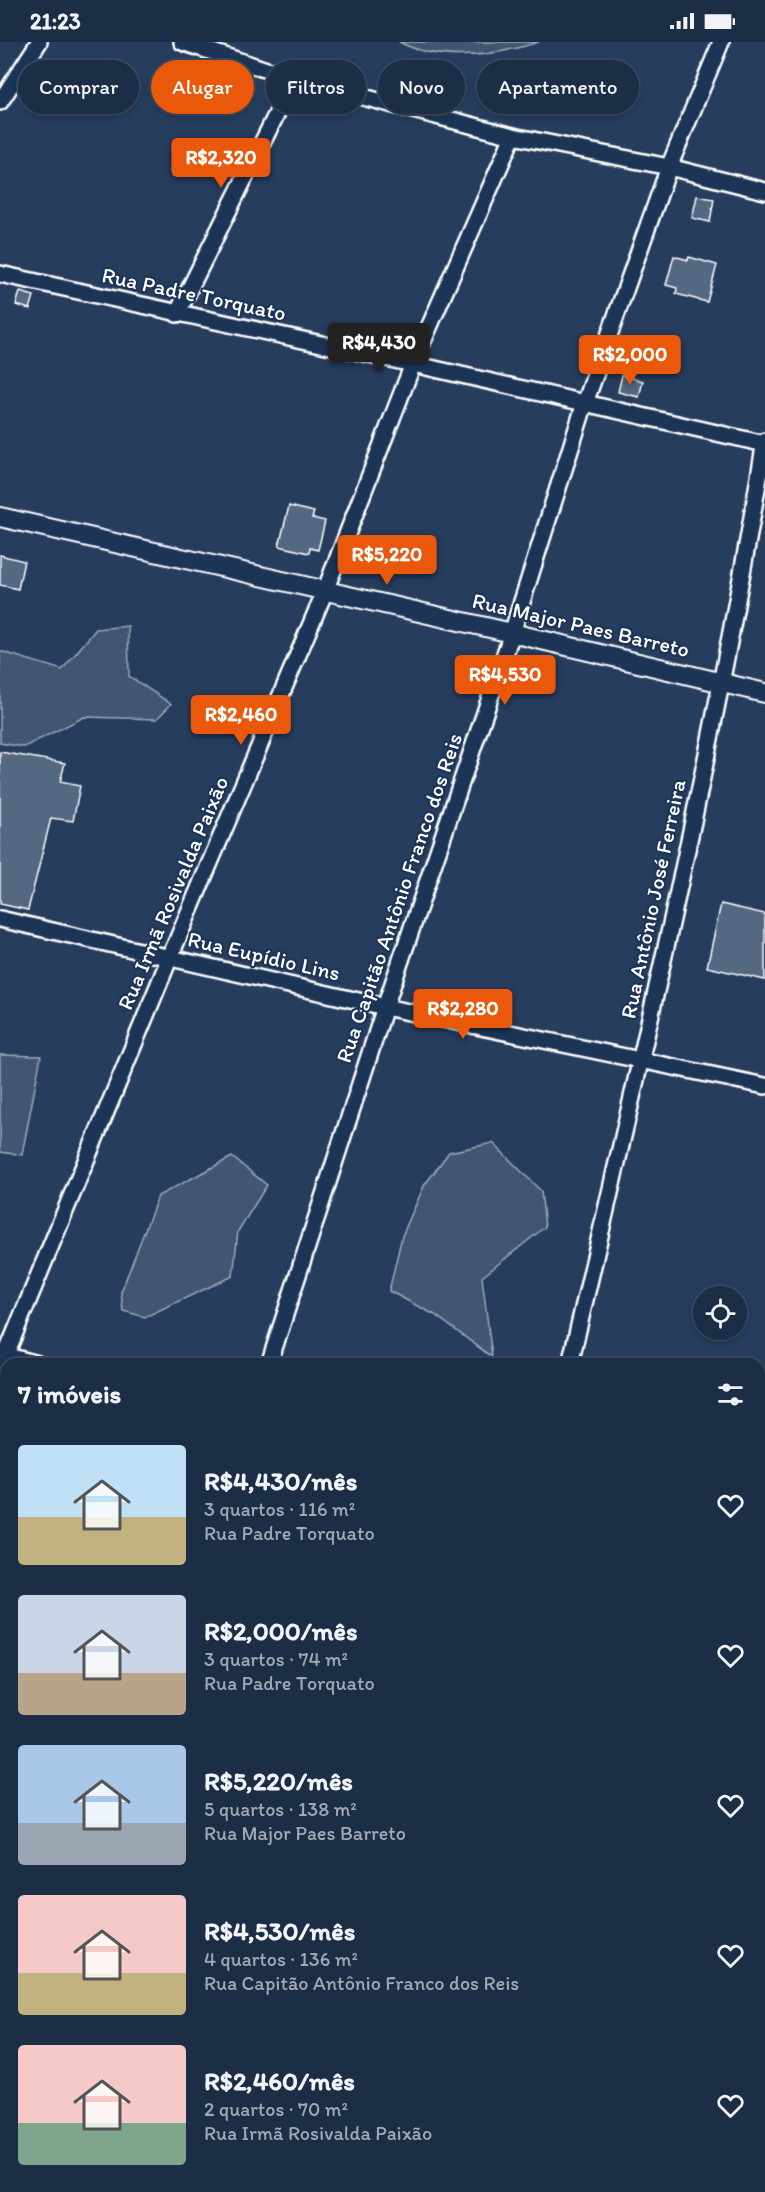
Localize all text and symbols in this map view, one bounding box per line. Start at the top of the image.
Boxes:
text: 21:23 [30,8,81,35]
chip: Comprar [18,60,139,114]
chip: Alugar [151,60,254,114]
chip: Filtros [266,60,366,114]
chip: Novo [378,60,465,114]
chip: Apartamento [477,60,639,114]
pin: R$2,320 [166,138,276,189]
text: R$2,320 [185,145,257,169]
street label: Rua Padre Torquato [99,261,289,327]
pin: R$4,430 [324,323,434,374]
text: R$4,430 [342,330,416,354]
pin: R$2,000 [575,335,685,386]
text: R$2,000 [593,342,667,366]
pin: R$5,220 [332,535,442,586]
text: R$5,220 [352,542,422,566]
street label: Rua Major Paes Barreto [470,587,692,663]
pin: R$4,530 [450,655,560,706]
text: R$4,530 [469,662,541,686]
pin: R$2,460 [186,695,296,746]
text: R$2,460 [205,702,277,726]
street label: Rua Capitão Antônio Franco dos Reis [330,730,468,1066]
street label: Rua Irmã Rosivalda Paixão [112,772,234,1014]
street label: Rua Antônio José Ferreira [614,776,692,1021]
street label: Rua Eupídio Lins [185,925,343,987]
pin: R$2,280 [408,989,518,1040]
text: R$2,280 [427,996,499,1020]
map controls [693,1286,747,1340]
button: locate [693,1286,747,1340]
text: 7 imóveis [18,1378,121,1410]
icon: filters [714,1378,747,1411]
text: R$4,430/mês [204,1465,357,1497]
icon: home [66,1469,138,1541]
icon: heart [714,1489,747,1522]
text: 3 quartos · 116 m² [204,1497,355,1521]
text: Rua Padre Torquato [204,1521,375,1545]
text: R$2,000/mês [204,1615,358,1647]
icon: home [66,1619,138,1691]
icon: heart [714,1639,747,1672]
text: 3 quartos · 74 m² [204,1647,348,1671]
text: Rua Padre Torquato [204,1671,375,1695]
text: R$5,220/mês [204,1765,353,1797]
icon: home [66,1769,138,1841]
icon: heart [714,1789,747,1822]
text: 5 quartos · 138 m² [204,1797,357,1821]
text: Rua Major Paes Barreto [204,1821,406,1845]
text: R$4,530/mês [204,1915,355,1947]
icon: home [66,1919,138,1991]
icon: heart [714,1939,747,1972]
text: 4 quartos · 136 m² [204,1947,358,1971]
text: Rua Capitão Antônio Franco dos Reis [204,1971,519,1995]
text: R$2,460/mês [204,2065,355,2097]
icon: home [66,2069,138,2141]
icon: heart [714,2089,747,2122]
text: 2 quartos · 70 m² [204,2097,348,2121]
text: Rua Irmã Rosivalda Paixão [204,2121,432,2145]

